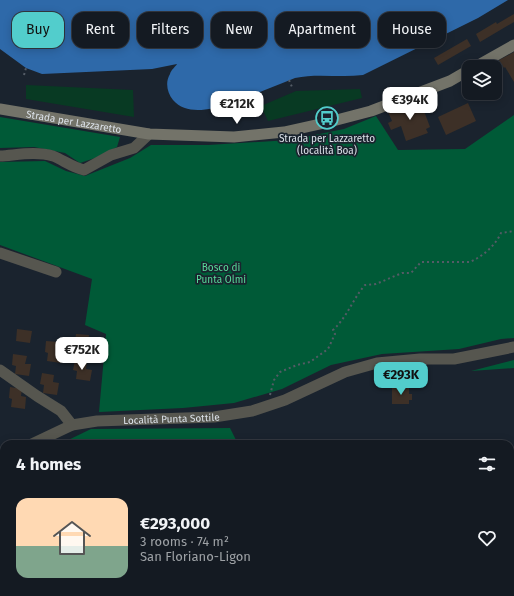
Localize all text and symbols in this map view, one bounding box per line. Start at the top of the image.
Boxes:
chip: Buy [12,12,64,48]
chip: Rent [72,12,129,48]
chip: Filters [137,12,203,48]
chip: New [211,12,267,48]
chip: Apartment [275,12,370,48]
chip: House [378,12,446,48]
map controls [462,60,502,100]
button: layers [462,60,502,100]
pin: €394K [382,87,438,121]
pin: €212K [209,91,265,125]
text: €394K [391,92,429,107]
text: €212K [220,96,254,111]
bus stop icon: Strada per Lazzaretto (località Boa) [314,105,340,131]
street label: Strada per Lazzaretto [25,109,123,136]
place label: Strada per Lazzaretto (località Boa) [279,133,375,157]
park label: Bosco di Punta Olmi [196,262,246,286]
pin: €752K [54,337,110,371]
text: €752K [64,342,100,357]
pin: €293K [373,362,429,396]
text: €293K [383,367,419,382]
street label: Località Punta Sottile [123,411,221,427]
icon: filters [476,453,498,475]
text: 4 homes [16,454,81,475]
text: €293,000 [140,513,210,534]
icon: home [48,514,96,562]
icon: heart [476,527,498,549]
text: 3 rooms · 74 m² [140,534,229,549]
text: San Floriano-Ligon [140,549,251,564]

